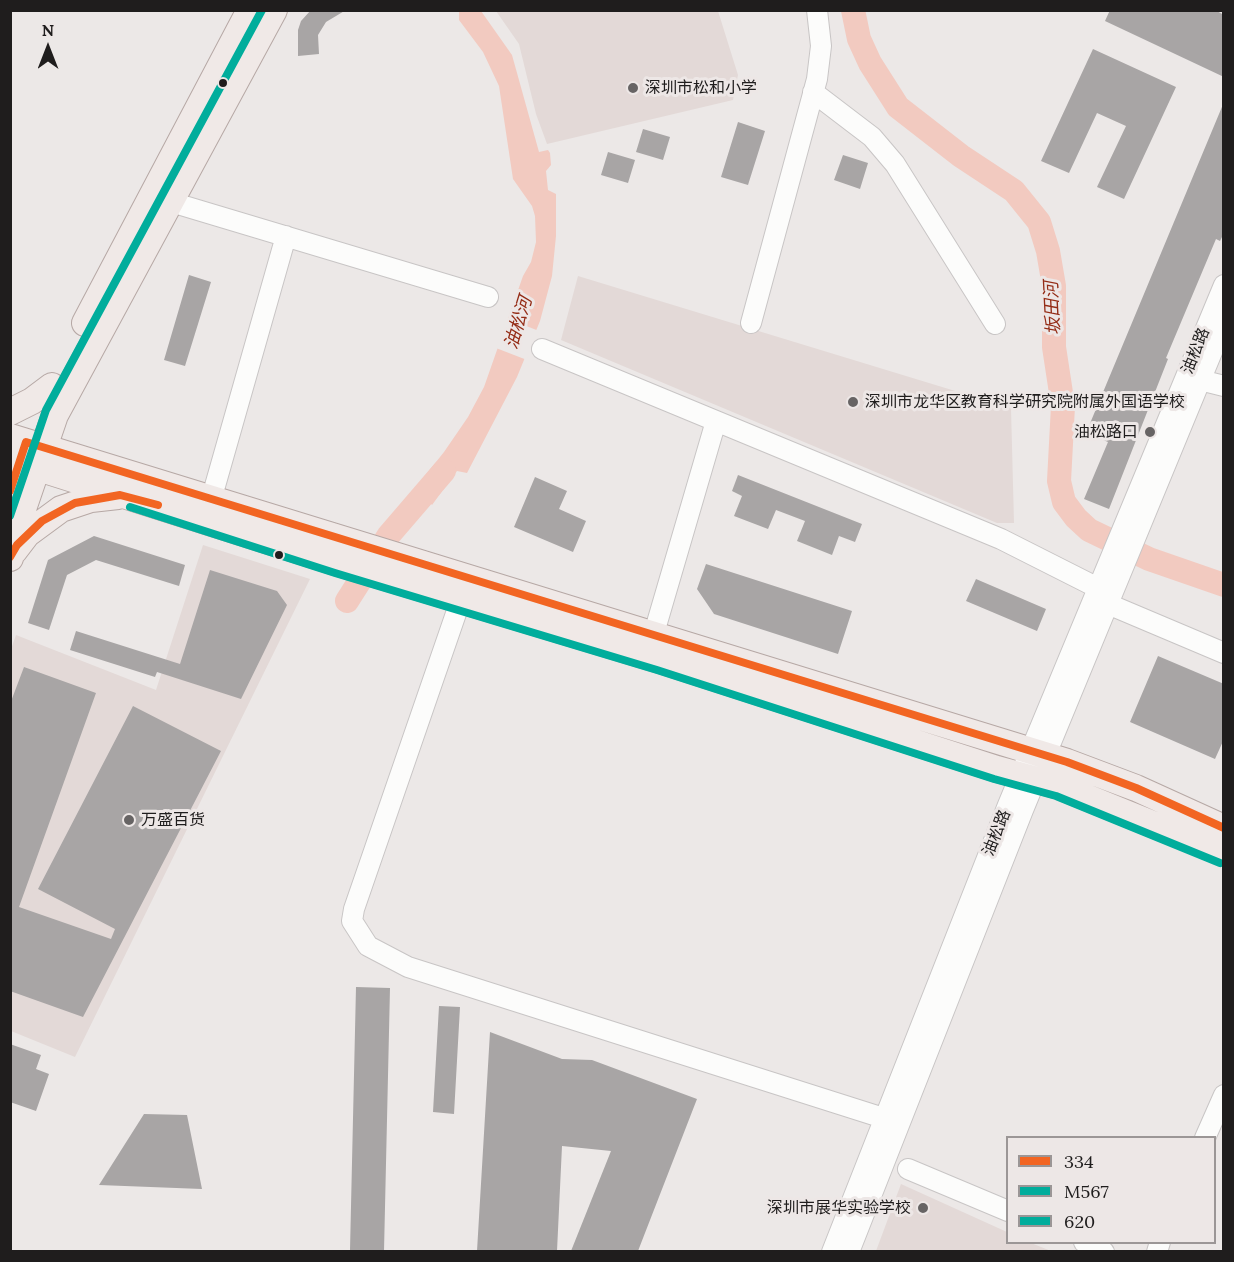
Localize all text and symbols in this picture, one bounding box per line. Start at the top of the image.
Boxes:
north arrow [18,18,78,78]
text: N [42,20,54,40]
unlabelled marker [217,77,229,89]
place label: 深圳市松和小学 [645,78,757,98]
marker: 深圳市松和小学 [626,81,640,95]
water label: 坂田河 [1041,280,1065,336]
water label: 油松河 [501,294,537,352]
street label: 油松路 [1178,325,1214,377]
place label: 深圳市龙华区教育科学研究院附属外国语学校 [865,392,1185,412]
marker: 深圳市龙华区教育科学研究院附属外国语学校 [846,395,860,409]
place label: 油松路口 [1074,422,1138,442]
marker: 油松路口 [1143,425,1157,439]
unlabelled marker [273,549,285,561]
street label: 油松路 [979,807,1015,859]
place label: 万盛百货 [141,810,205,830]
marker: 万盛百货 [122,813,136,827]
legend [1006,1136,1216,1244]
text: 334 [1064,1150,1094,1173]
text: M567 [1064,1180,1109,1203]
place label: 深圳市展华实验学校 [767,1198,911,1218]
marker: 深圳市展华实验学校 [916,1201,930,1215]
text: 620 [1064,1210,1095,1233]

